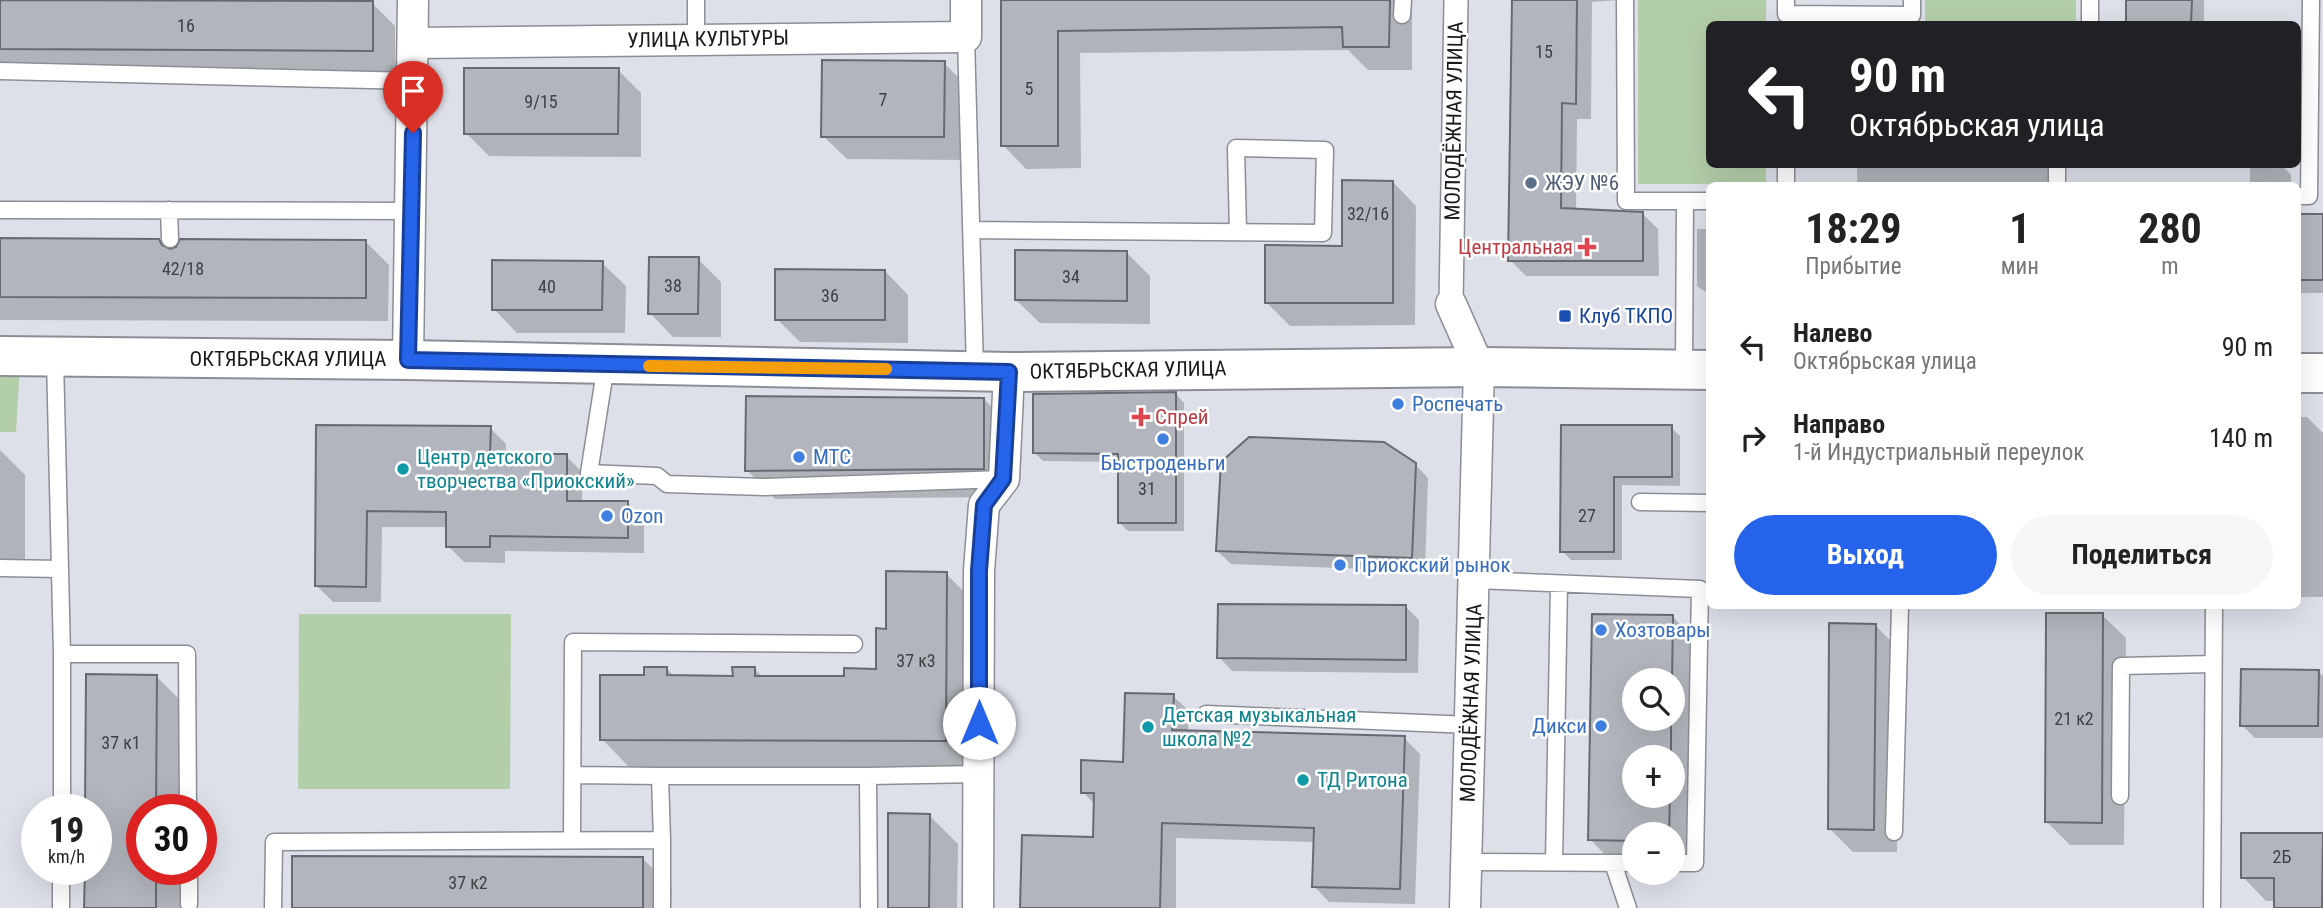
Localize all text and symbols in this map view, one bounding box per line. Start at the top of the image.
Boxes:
house number: 16 [177,15,195,36]
street label: МОЛОДЁЖНАЯ УЛИЦА [1440,21,1468,221]
street label: УЛИЦА КУЛЬТУРЫ [627,26,789,52]
house number: 15 [1535,41,1553,62]
text: 90 m [1849,47,1946,104]
icon: left [1734,49,1825,140]
pin [383,61,443,133]
icon: arrive [394,72,432,110]
house number: 5 [1025,78,1034,99]
house number: 7 [879,89,888,110]
house number: 9/15 [524,91,558,112]
text: Октябрьская улица [1849,106,2105,144]
place label: ЖЭУ №6 [1545,171,1619,195]
marker: ЖЭУ №6 [1523,175,1539,191]
house number: 32/16 [1347,203,1389,224]
text: 18:29 [1805,204,1902,253]
text: 1 [2009,204,2030,253]
text: 280 [2138,204,2202,253]
place label: Центральная [1458,235,1573,259]
marker: Центральная [1579,239,1595,255]
text: Прибытие [1805,253,1902,280]
text: мин [2001,253,2039,280]
text: m [2161,253,2179,280]
house number: 42/18 [162,258,204,279]
house number: 34 [1062,266,1080,287]
house number: 38 [664,275,682,296]
house number: 40 [538,276,556,297]
house number: 36 [821,285,839,306]
place label: Клуб ТКПО [1579,304,1673,328]
marker: Клуб ТКПО [1557,308,1573,324]
text: Налево [1793,318,1873,348]
icon: left [1734,328,1772,366]
text: 90 m [2222,332,2273,362]
street label: ОКТЯБРЬСКАЯ УЛИЦА [190,347,386,371]
text: Октябрьская улица [1793,348,1977,375]
street label: ОКТЯБРЬСКАЯ УЛИЦА [1029,356,1227,384]
place label: Роспечать [1412,392,1503,416]
marker: Роспечать [1390,396,1406,412]
place label: Спрей [1155,405,1209,429]
marker: Спрей [1133,409,1149,425]
text: Направо [1793,409,1885,439]
icon: right [1734,419,1772,457]
text: 140 m [2209,423,2273,453]
marker: Быстроденьги [1155,431,1171,447]
text: 1-й Индустриальный переулок [1793,439,2084,466]
place label: Центр детского творчества «Приокский» [417,445,635,493]
place label: МТС [813,445,851,469]
marker: МТС [791,449,807,465]
place label: Быстроденьги [1101,451,1225,475]
marker: Центр детского творчества «Приокский» [395,461,411,477]
house number: 31 [1138,478,1156,499]
place label: Ozon [621,504,663,528]
house number: 27 [1578,505,1596,526]
marker: Ozon [599,508,615,524]
button: Выход [1734,515,1997,595]
button: Поделиться [2011,515,2273,595]
place label: Приокский рынок [1354,553,1511,577]
marker: Приокский рынок [1332,557,1348,573]
street label: МОЛОДЁЖНАЯ УЛИЦА [1456,603,1486,803]
place label: Хозтовары [1615,618,1711,642]
marker: Хозтовары [1593,622,1609,638]
house number: 37 к3 [896,650,936,671]
map controls [1622,668,1685,885]
button: search [1622,668,1685,731]
position arrow [942,686,1016,760]
place label: Детская музыкальная школа №2 [1162,703,1356,751]
house number: 21 к2 [2054,708,2094,729]
place label: Дикси [1532,714,1587,738]
marker: Дикси [1593,718,1609,734]
marker: Детская музыкальная школа №2 [1140,719,1156,735]
house number: 37 к1 [101,732,141,753]
button: + [1622,745,1685,808]
place label: ТД Ритона [1317,768,1408,792]
marker: ТД Ритона [1295,772,1311,788]
speed limit sign: 30 [126,794,217,885]
text: 19 [49,810,84,851]
button: − [1622,822,1685,885]
text: km/h [48,846,85,867]
house number: 2Б [2273,846,2291,867]
house number: 37 к2 [448,872,488,893]

